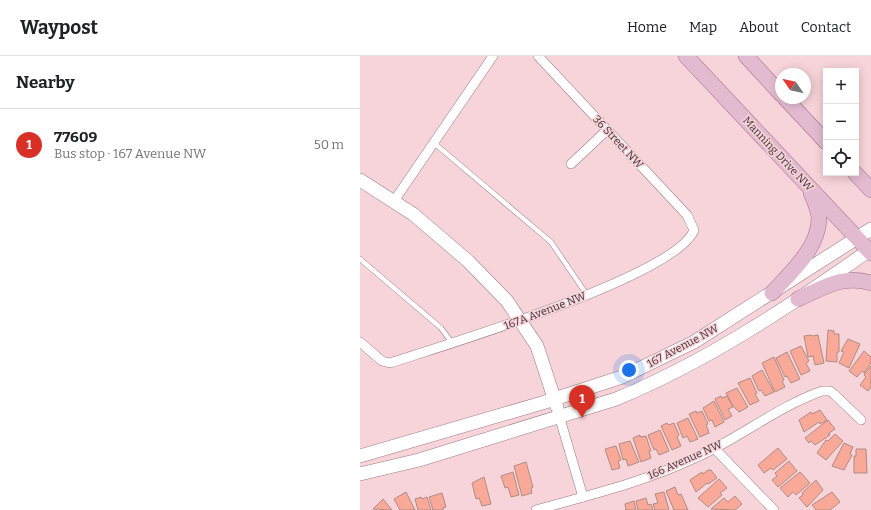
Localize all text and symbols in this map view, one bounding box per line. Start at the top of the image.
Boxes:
text: Waypost [20,16,98,39]
text: Home [627,19,667,36]
text: Map [689,19,717,36]
text: About [739,19,779,36]
text: Contact [801,19,851,36]
north arrow [775,68,811,104]
map controls [823,68,859,176]
button: + [823,68,859,104]
text: Nearby [16,72,75,93]
button: − [823,104,859,140]
street label: 36 Street NW [590,113,646,172]
street label: Manning Drive NW [740,114,816,194]
text: 77609 [54,128,97,146]
text: 1 [26,137,32,152]
text: 50 m [314,137,344,152]
button: locate [823,140,859,176]
text: Bus stop · 167 Avenue NW [54,146,206,161]
street label: 167A Avenue NW [502,289,589,333]
street label: 167 Avenue NW [645,321,722,370]
your location [619,360,639,380]
pin: 1 [569,385,595,418]
street label: 166 Avenue NW [646,437,725,482]

